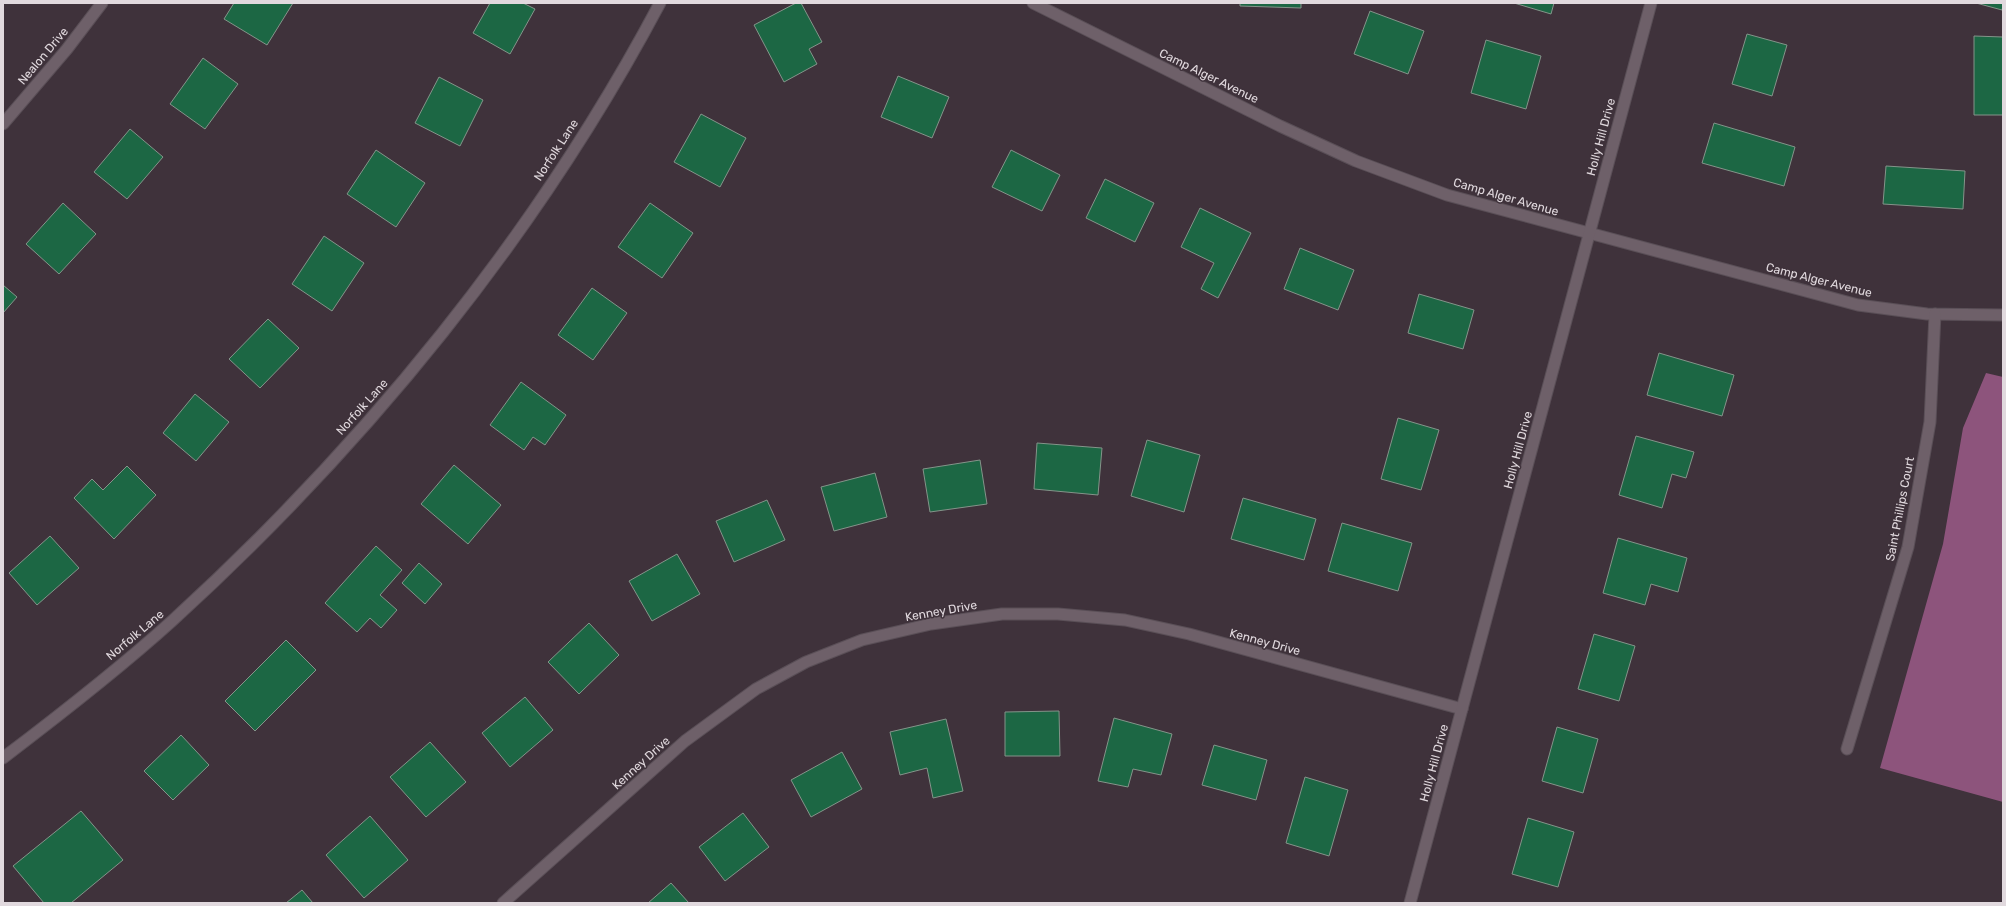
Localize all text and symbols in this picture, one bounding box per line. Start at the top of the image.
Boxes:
street label: Nealon Drive [15,24,71,88]
street label: Camp Alger Avenue [1157,46,1261,106]
street label: Holly Hill Drive [1584,96,1618,177]
street label: Norfolk Lane [531,116,581,183]
street label: Camp Alger Avenue [1452,175,1561,219]
street label: Camp Alger Avenue [1765,260,1874,300]
street label: Norfolk Lane [333,376,391,438]
street label: Holly Hill Drive [1501,409,1535,490]
street label: Saint Phillips Court [1883,455,1917,562]
street label: Kenney Drive [904,598,978,624]
street label: Norfolk Lane [104,607,167,663]
street label: Kenney Drive [1228,626,1302,658]
street label: Holly Hill Drive [1417,722,1451,803]
street label: Kenney Drive [609,733,673,793]

